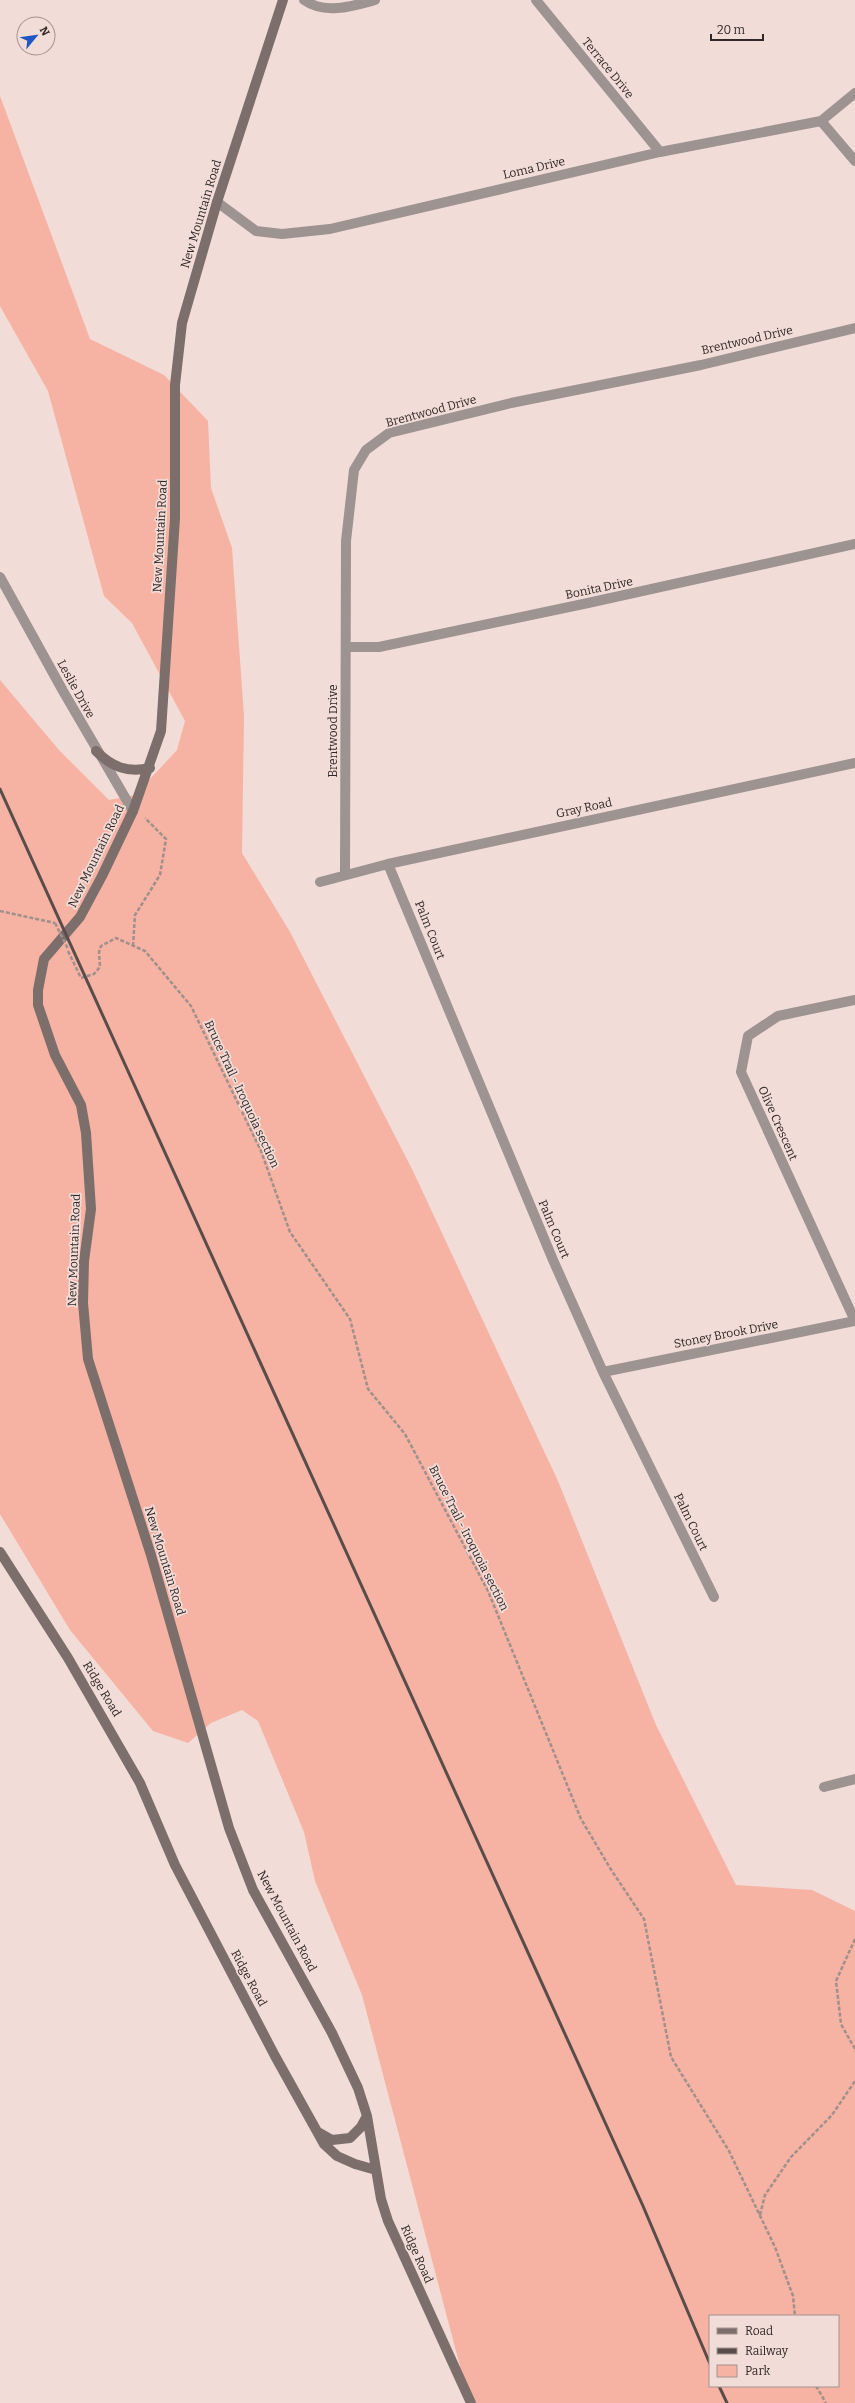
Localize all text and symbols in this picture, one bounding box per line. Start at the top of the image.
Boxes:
north arrow [16,16,56,56]
scale bar [711,16,763,42]
text: 20 m [717,23,746,37]
text: N [37,25,52,39]
street label: Terrace Drive [579,35,637,101]
street label: Loma Drive [502,154,566,182]
street label: New Mountain Road [178,158,224,270]
street label: Brentwood Drive [700,323,794,357]
street label: Brentwood Drive [384,392,478,430]
street label: New Mountain Road [150,479,170,593]
street label: Bonita Drive [564,574,634,602]
street label: Leslie Drive [54,657,98,721]
street label: Brentwood Drive [326,684,340,778]
street label: Gray Road [555,795,613,821]
street label: New Mountain Road [65,802,127,910]
street label: Palm Court [412,899,448,962]
street label: Bruce Trail - Iroquoia section [202,1018,283,1170]
street label: Olive Crescent [755,1084,801,1163]
street label: New Mountain Road [65,1193,83,1307]
street label: Palm Court [535,1198,573,1261]
street label: Stoney Brook Drive [673,1317,779,1351]
street label: Bruce Trail - Iroquoia section [426,1463,512,1613]
street label: Palm Court [671,1491,711,1554]
street label: New Mountain Road [142,1505,188,1617]
street label: Ridge Road [80,1659,124,1719]
street label: New Mountain Road [254,1868,320,1974]
street label: Ridge Road [228,1947,270,2009]
street label: Ridge Road [398,2223,436,2285]
legend [709,2315,839,2387]
text: Road [745,2324,773,2338]
text: Railway [745,2344,789,2358]
text: Park [745,2364,771,2378]

